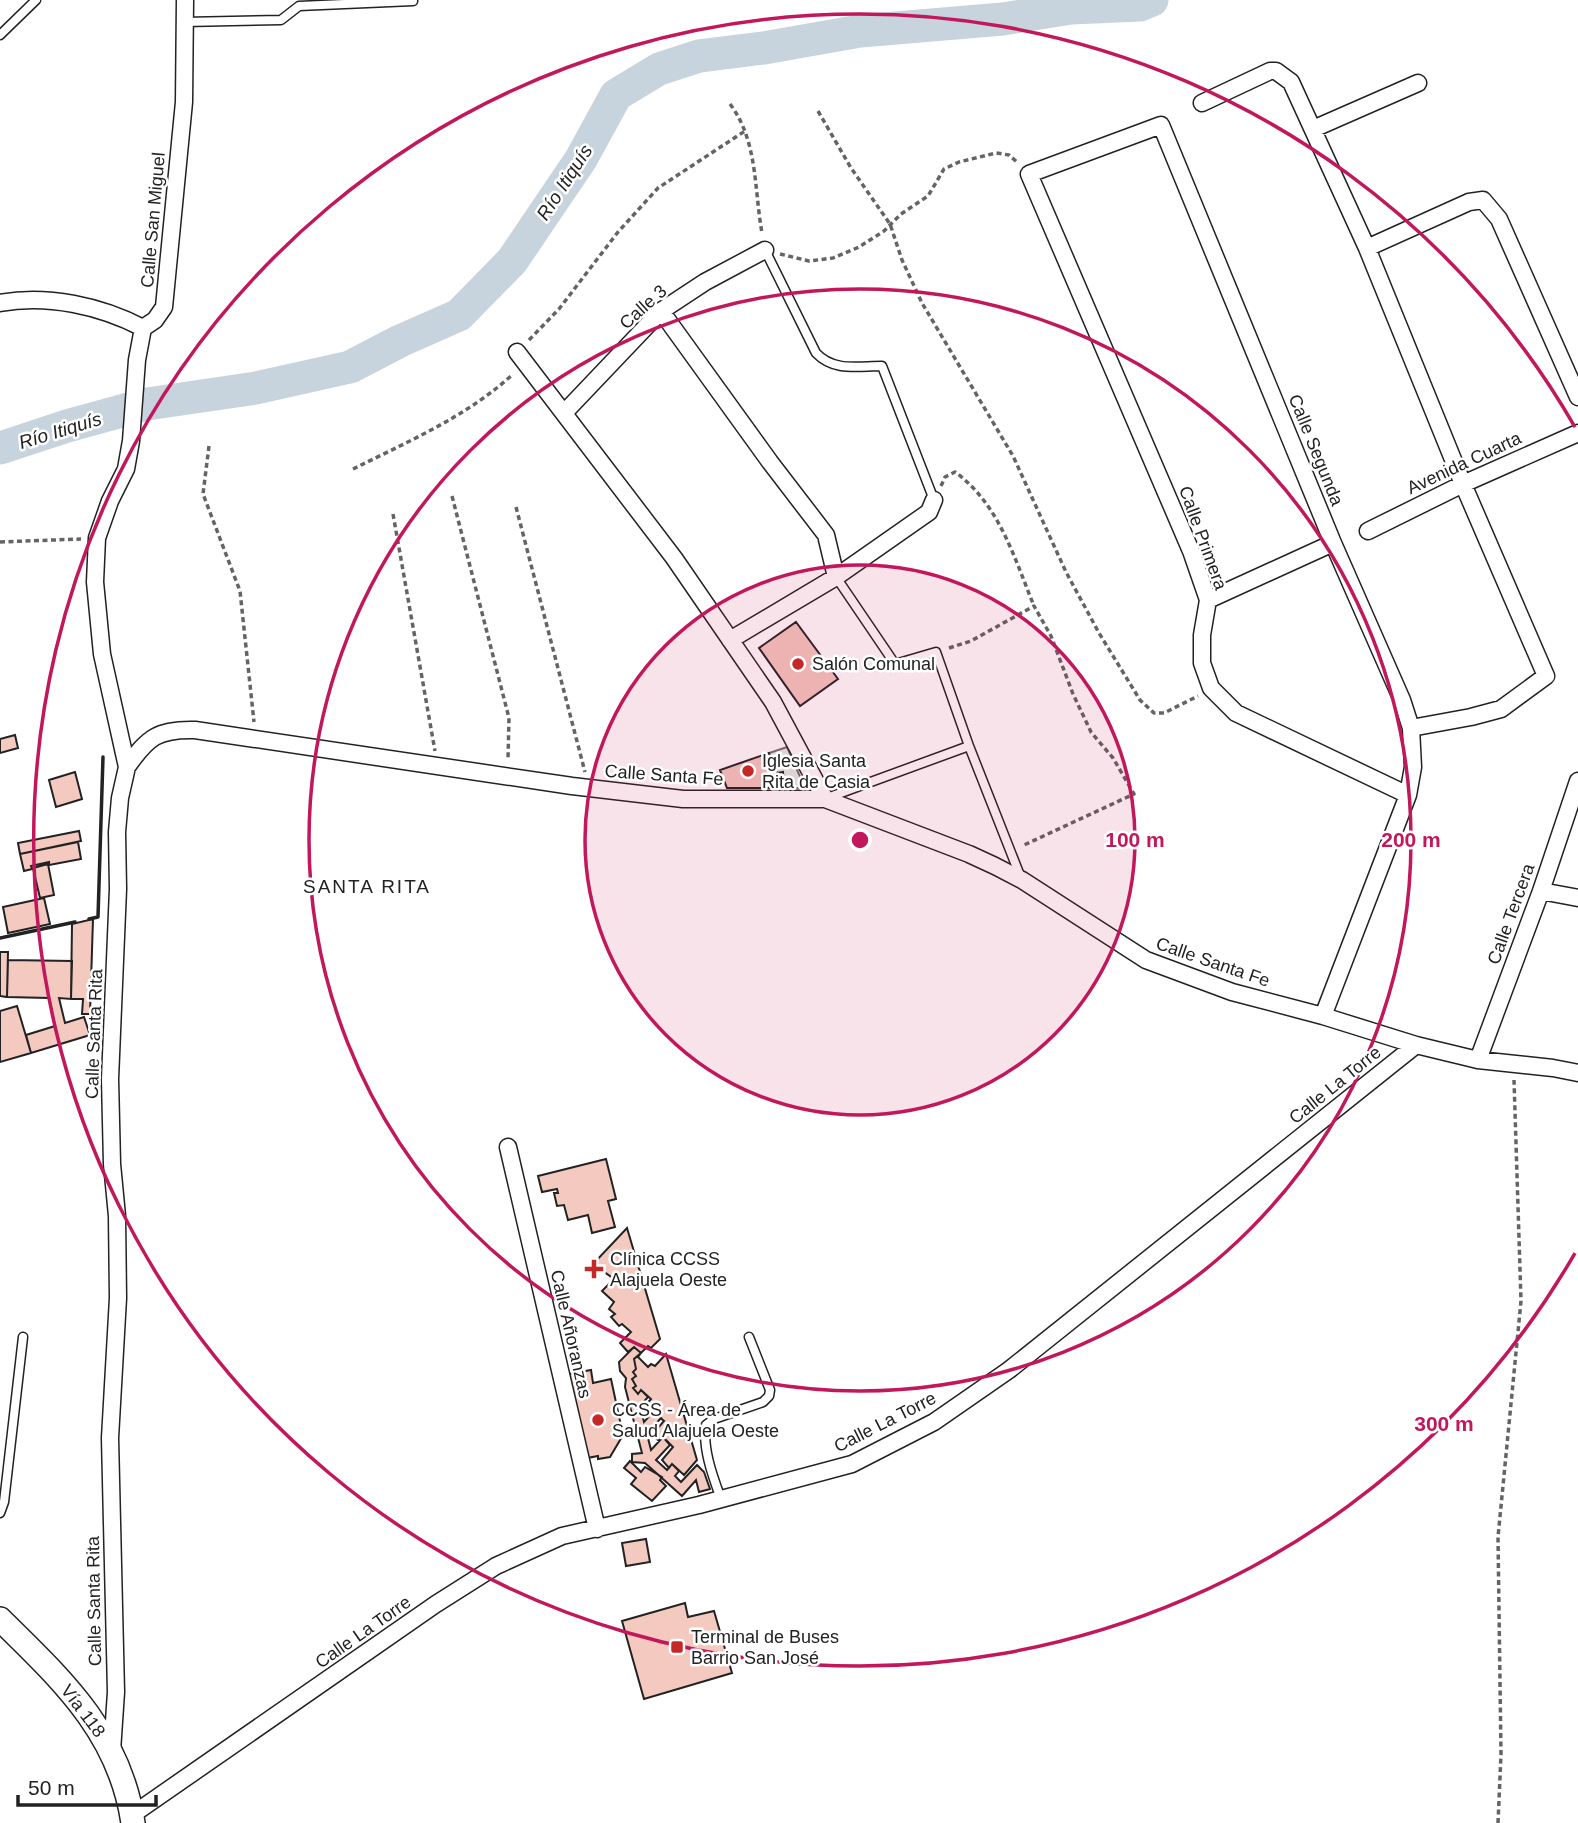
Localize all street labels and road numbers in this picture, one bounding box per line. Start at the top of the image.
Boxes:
street label: Calle San Miguel [137,151,169,289]
street label: Calle 3 [615,281,671,333]
street label: Calle Segunda [1285,392,1348,509]
street label: Avenida Cuarta [1404,427,1525,498]
street label: Calle Primera [1175,483,1231,594]
street label: Calle Santa Fe [604,761,724,789]
street label: Calle Tercera [1484,860,1539,967]
street label: Calle Santa Fe [1153,933,1273,991]
street label: Calle Santa Rita [82,968,106,1099]
street label: Calle La Torre [1285,1042,1385,1128]
street label: Calle Añoranzas [547,1268,595,1400]
street label: Calle La Torre [831,1388,939,1456]
street label: Calle Santa Rita [83,1535,105,1666]
street label: Calle La Torre [312,1592,414,1672]
street label: Vía 118 [57,1681,109,1741]

